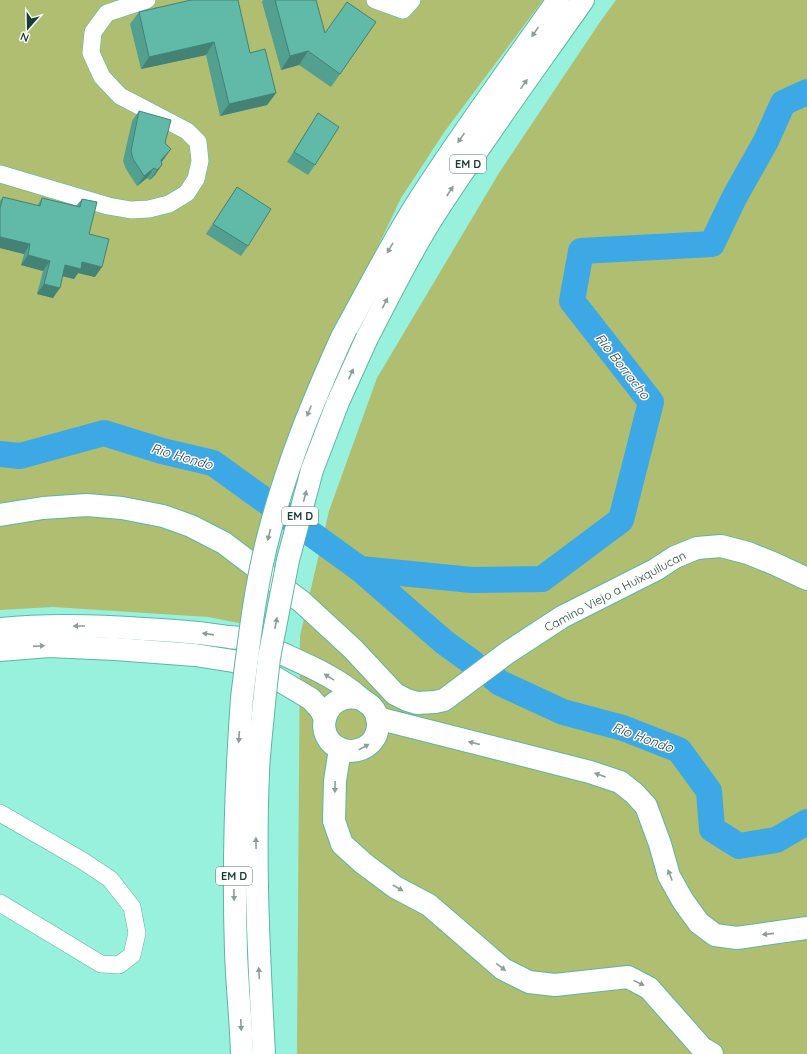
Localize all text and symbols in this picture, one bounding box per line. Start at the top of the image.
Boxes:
north arrow [8,8,48,48]
one-way arrow [531,27,539,37]
text: N [18,29,31,45]
one-way arrow [520,79,528,89]
one-way arrow [457,133,465,144]
road number: EM D [450,155,486,173]
one-way arrow [446,186,454,196]
one-way arrow [387,242,394,254]
one-way arrow [382,297,388,309]
water label: Río Borracho [592,330,654,403]
one-way arrow [348,369,354,380]
one-way arrow [306,406,312,418]
water label: Rio Hondo [149,440,216,473]
one-way arrow [302,490,308,502]
road number: EM D [282,507,318,525]
one-way arrow [266,529,272,541]
street label: Camino Viejo a Huixquilucan [542,547,688,635]
one-way arrow [273,616,279,629]
one-way arrow [72,623,85,629]
one-way arrow [202,631,214,637]
one-way arrow [33,643,45,650]
one-way arrow [324,673,334,681]
water label: Río Hondo [610,719,677,756]
one-way arrow [236,731,243,743]
one-way arrow [467,739,480,745]
one-way arrow [358,743,370,750]
one-way arrow [593,772,605,778]
one-way arrow [332,781,338,794]
one-way arrow [253,837,260,849]
road number: EM D [216,867,252,885]
one-way arrow [666,868,672,880]
one-way arrow [392,885,404,892]
one-way arrow [231,889,238,901]
one-way arrow [762,931,774,937]
one-way arrow [496,963,506,971]
one-way arrow [256,967,263,979]
one-way arrow [633,980,645,986]
one-way arrow [237,1019,244,1031]

